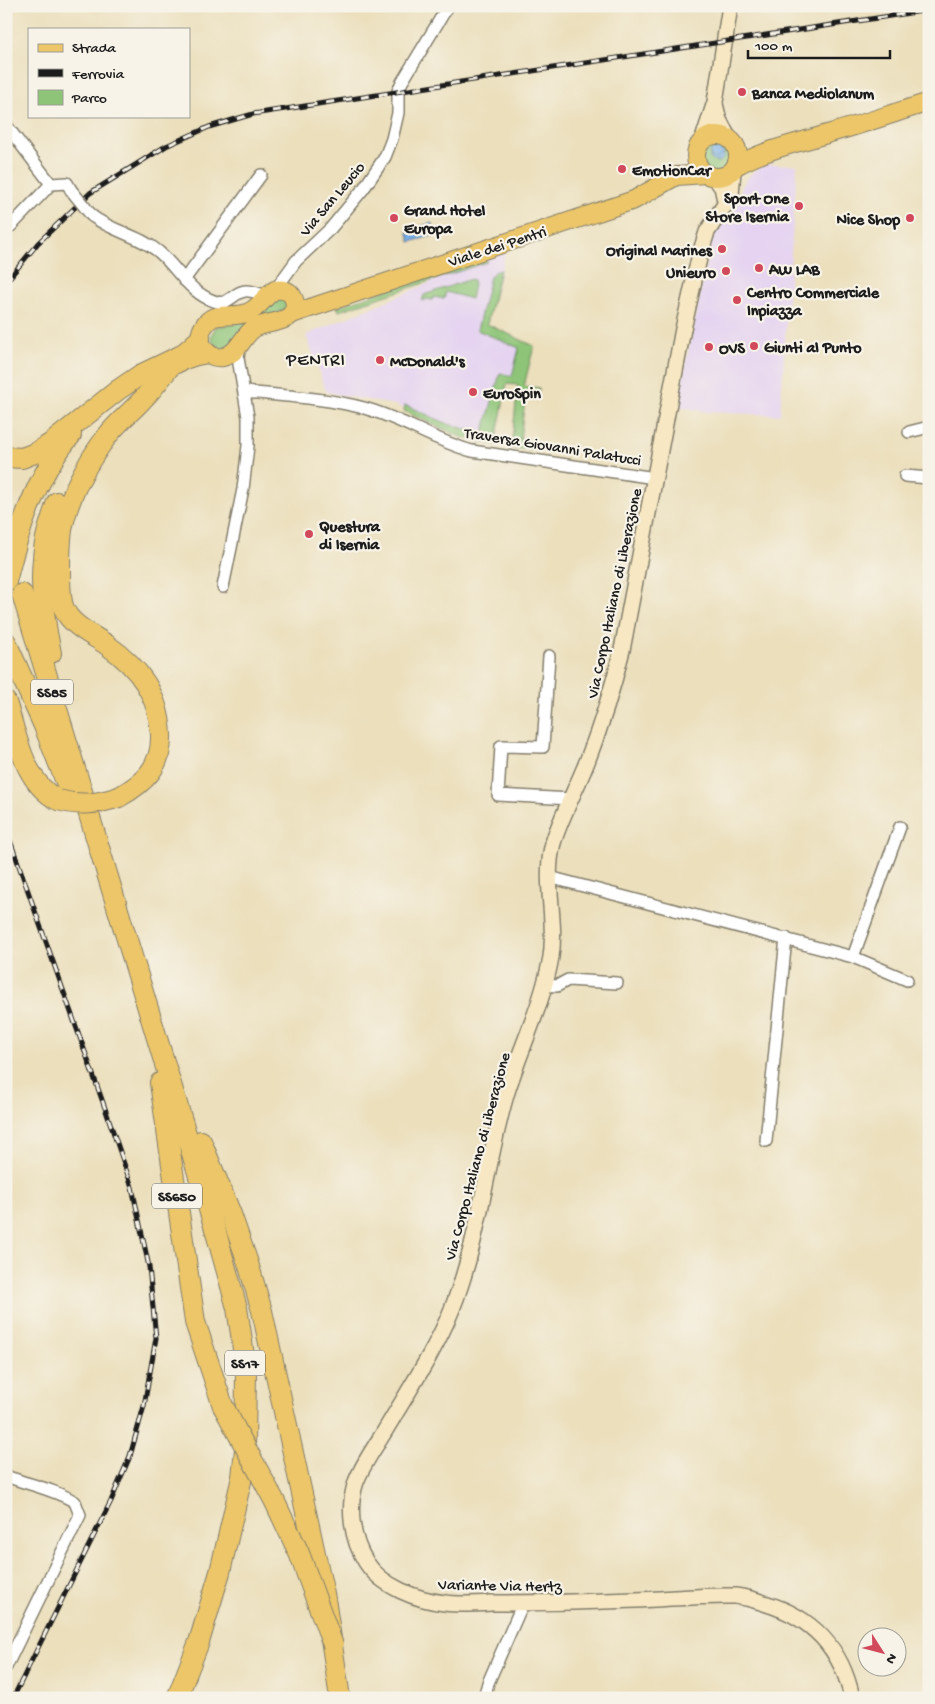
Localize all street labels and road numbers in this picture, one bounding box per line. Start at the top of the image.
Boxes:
street label: Via San Leucio [296,159,370,242]
street label: Viale dei Pentri [446,224,550,273]
street label: Traversa Giovanni Palatucci [462,425,642,472]
street label: Via Corpo Italiano di Liberazione [585,486,648,702]
road number: SS85 [31,680,73,704]
street label: Via Corpo Italiano di Liberazione [442,1050,516,1264]
road number: SS650 [152,1184,202,1208]
road number: SS17 [225,1350,265,1376]
street label: Variante Via Hertz [437,1577,563,1598]

